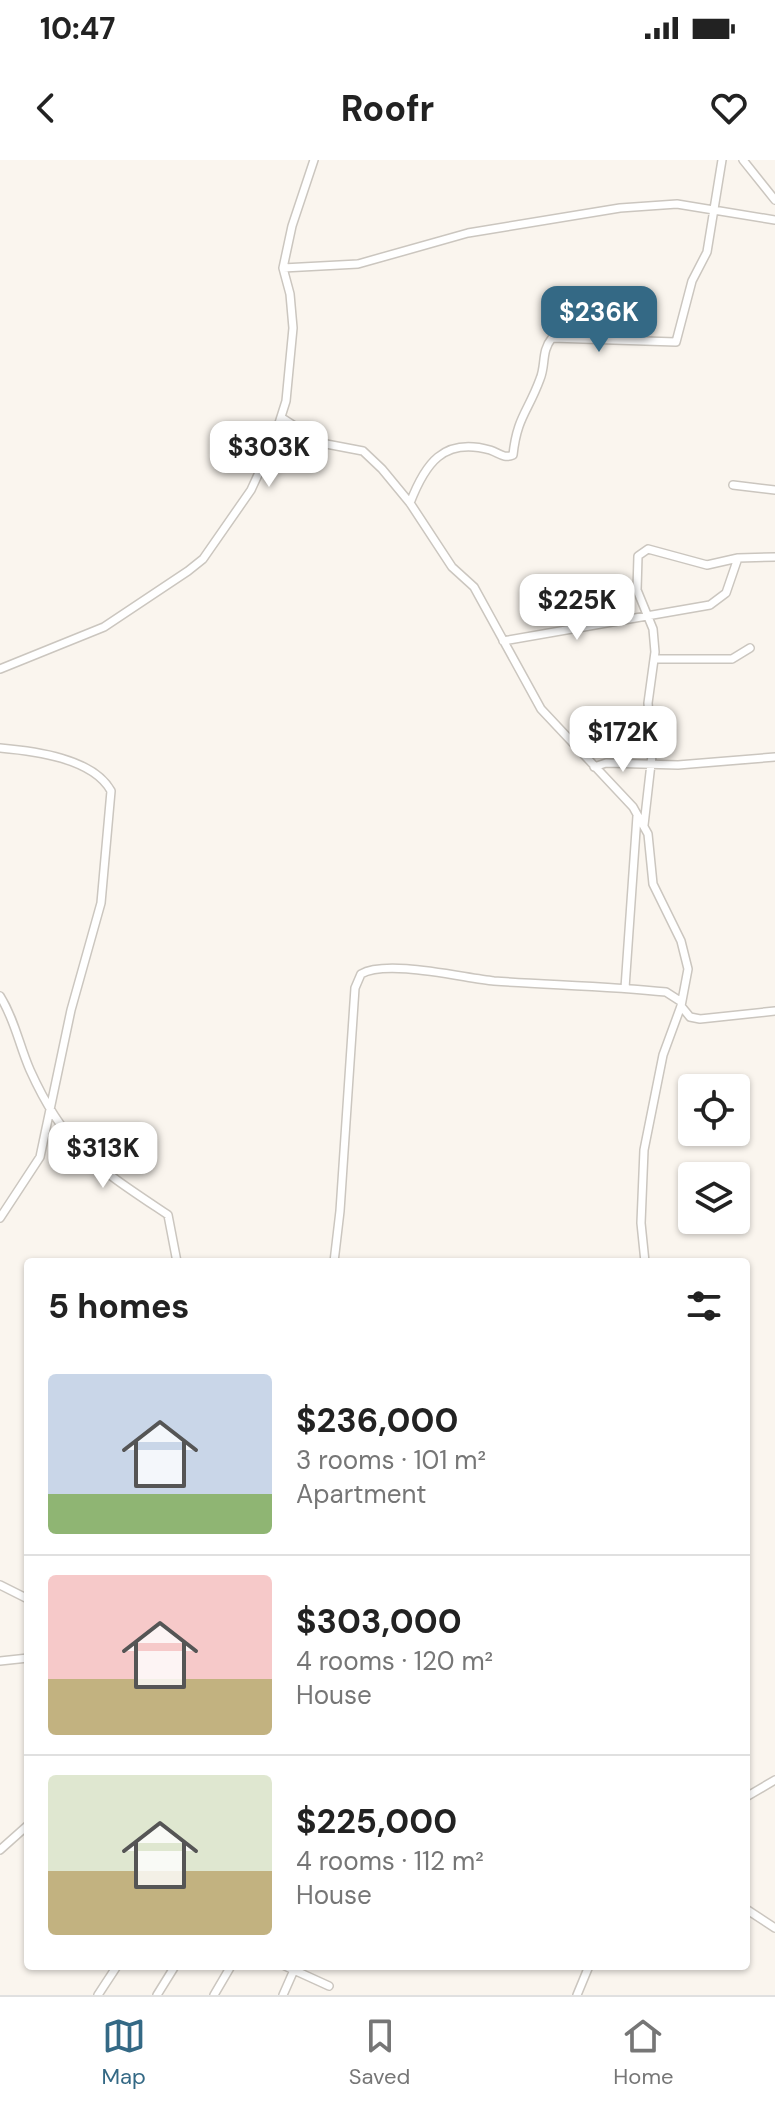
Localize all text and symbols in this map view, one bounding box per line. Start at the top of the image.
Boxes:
text: 10:47 [40,9,115,48]
text: Roofr [341,85,434,132]
icon: back [24,86,68,130]
icon: heart [707,86,751,130]
pin: $236K [543,286,655,354]
text: $236K [559,295,639,329]
pin: $303K [213,421,325,489]
text: $303K [228,430,310,464]
pin: $225K [521,574,633,642]
text: $225K [538,583,616,617]
pin: $172K [567,706,679,774]
text: $172K [588,715,658,749]
map controls [678,1074,750,1234]
button: locate [678,1074,750,1146]
pin: $313K [47,1122,159,1190]
text: $313K [66,1131,140,1165]
button: layers [678,1162,750,1234]
text: 5 homes [48,1284,189,1329]
icon: filters [682,1284,726,1328]
text: $236,000 [296,1398,458,1443]
icon: home [112,1406,208,1502]
text: 3 rooms · 101 m² [296,1443,486,1477]
text: Apartment [296,1477,427,1511]
text: $303,000 [296,1599,462,1644]
icon: home [112,1607,208,1703]
text: 4 rooms · 120 m² [296,1644,493,1678]
text: House [296,1678,372,1712]
text: $225,000 [296,1799,457,1844]
icon: home [112,1807,208,1903]
text: 4 rooms · 112 m² [296,1844,484,1878]
text: House [296,1878,372,1912]
tab: Map [101,2014,146,2091]
tab: Saved [349,2014,410,2091]
tab: Home [613,2014,674,2091]

